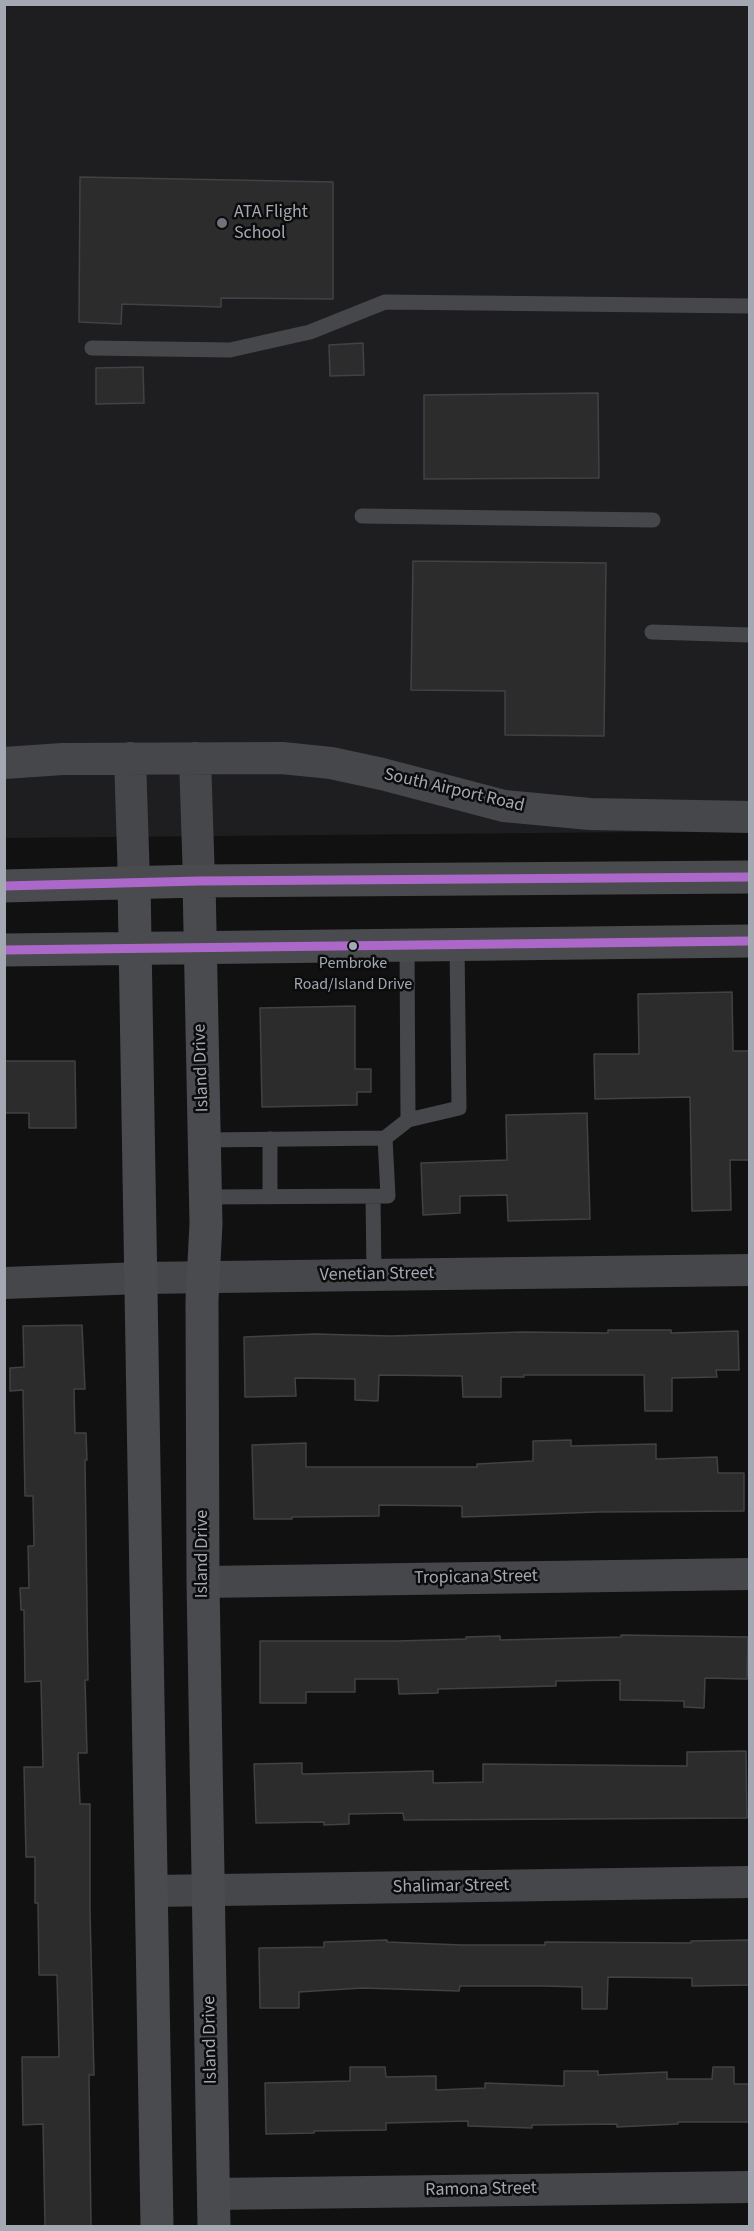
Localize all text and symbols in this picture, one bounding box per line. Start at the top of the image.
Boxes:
place label: ATA Flight School [234,202,308,244]
marker: ATA Flight School [215,216,229,230]
street label: South Airport Road [382,764,526,818]
marker: Pembroke Road/Island Drive [347,940,359,952]
place label: Pembroke Road/Island Drive [294,954,412,992]
street label: Island Drive [190,1023,214,1113]
street label: Venetian Street [319,1263,435,1287]
street label: Island Drive [192,1510,214,1598]
street label: Tropicana Street [414,1566,538,1590]
street label: Shalimar Street [393,1875,509,1899]
street label: Island Drive [199,1996,223,2084]
street label: Ramona Street [425,2178,537,2202]

